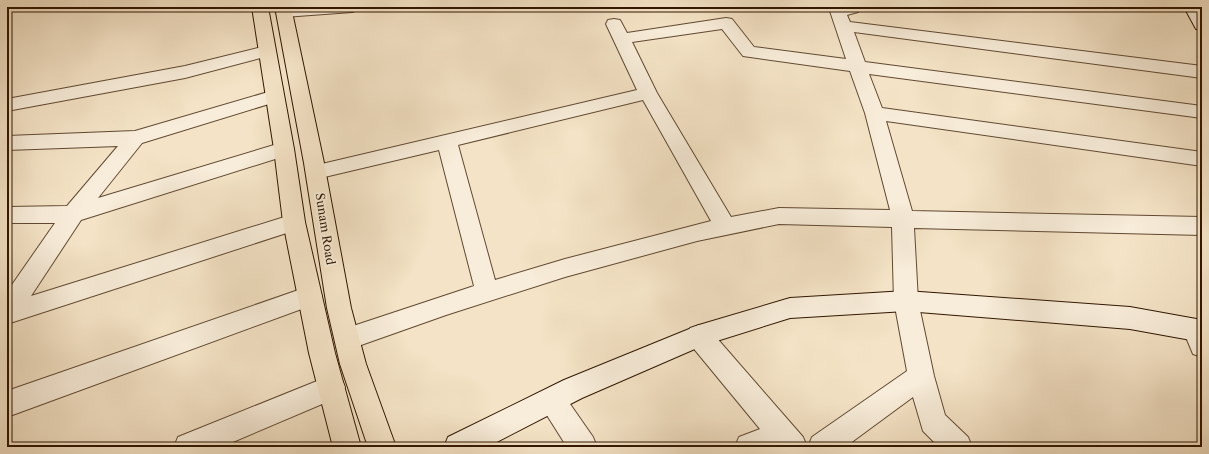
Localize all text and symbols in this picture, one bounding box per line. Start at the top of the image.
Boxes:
street label: Sunam Road [312,192,339,267]

